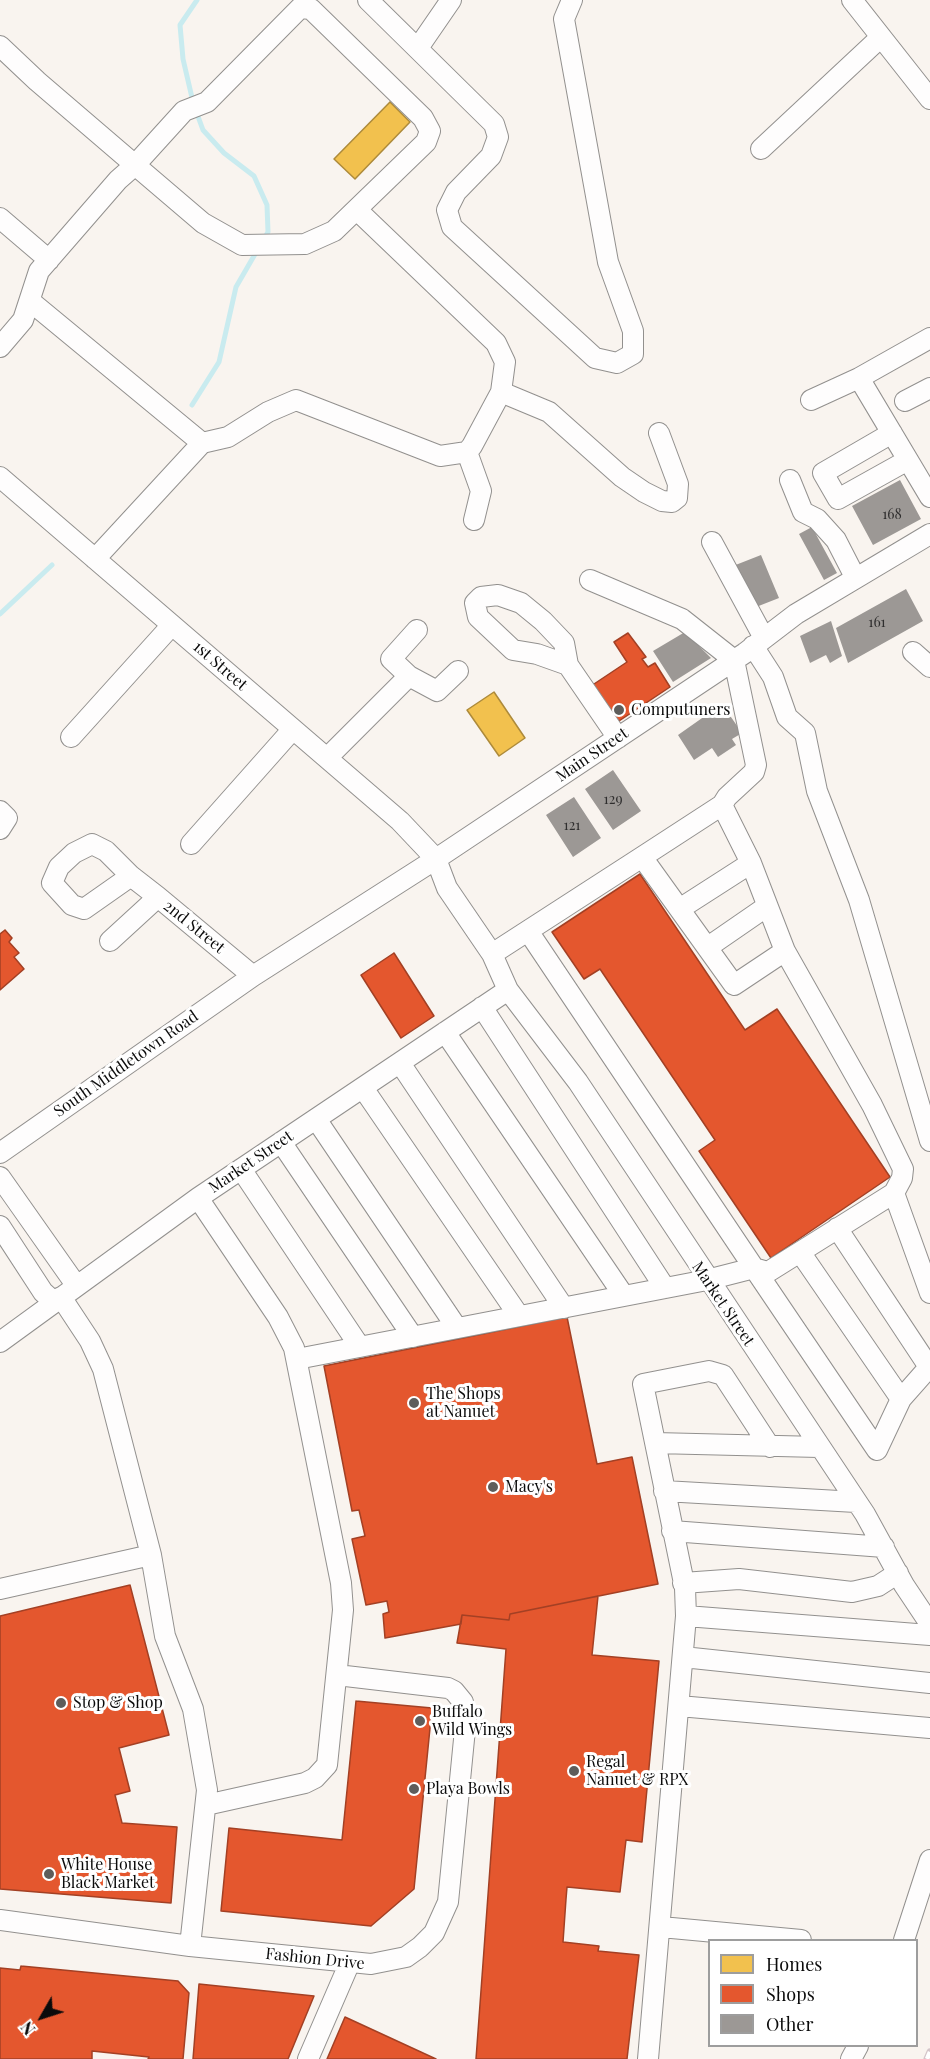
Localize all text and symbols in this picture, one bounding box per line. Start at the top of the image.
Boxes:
house number: 168 [882,507,902,523]
house number: 161 [868,615,886,631]
street label: 1st Street [189,637,251,695]
place label: Computuners [631,700,730,720]
marker: Computuners [612,703,626,717]
street label: Main Street [552,724,632,786]
house number: 129 [603,792,623,808]
house number: 121 [563,818,581,834]
street label: 2nd Street [159,896,229,958]
street label: South Middletown Road [50,1007,202,1121]
street label: Market Street [205,1127,297,1197]
street label: Market Street [688,1258,758,1350]
place label: The Shops at Nanuet [426,1384,501,1422]
marker: The Shops at Nanuet [407,1396,421,1410]
place label: Macy's [505,1477,553,1497]
marker: Macy's [486,1480,500,1494]
place label: Stop & Shop [73,1693,163,1713]
marker: Stop & Shop [54,1696,68,1710]
place label: Buffalo Wild Wings [432,1702,512,1740]
marker: Buffalo Wild Wings [413,1714,427,1728]
place label: Regal Nanuet & RPX [586,1752,688,1790]
marker: Regal Nanuet & RPX [567,1764,581,1778]
place label: Playa Bowls [426,1779,510,1799]
marker: Playa Bowls [407,1782,421,1796]
place label: White House Black Market [61,1855,155,1893]
marker: White House Black Market [42,1867,56,1881]
legend [708,1939,918,2047]
street label: Fashion Drive [264,1944,366,1974]
text: Homes [766,1952,822,1976]
text: Shops [766,1982,815,2006]
north arrow [12,1987,72,2047]
text: Other [766,2012,813,2036]
text: N [16,2018,39,2040]

